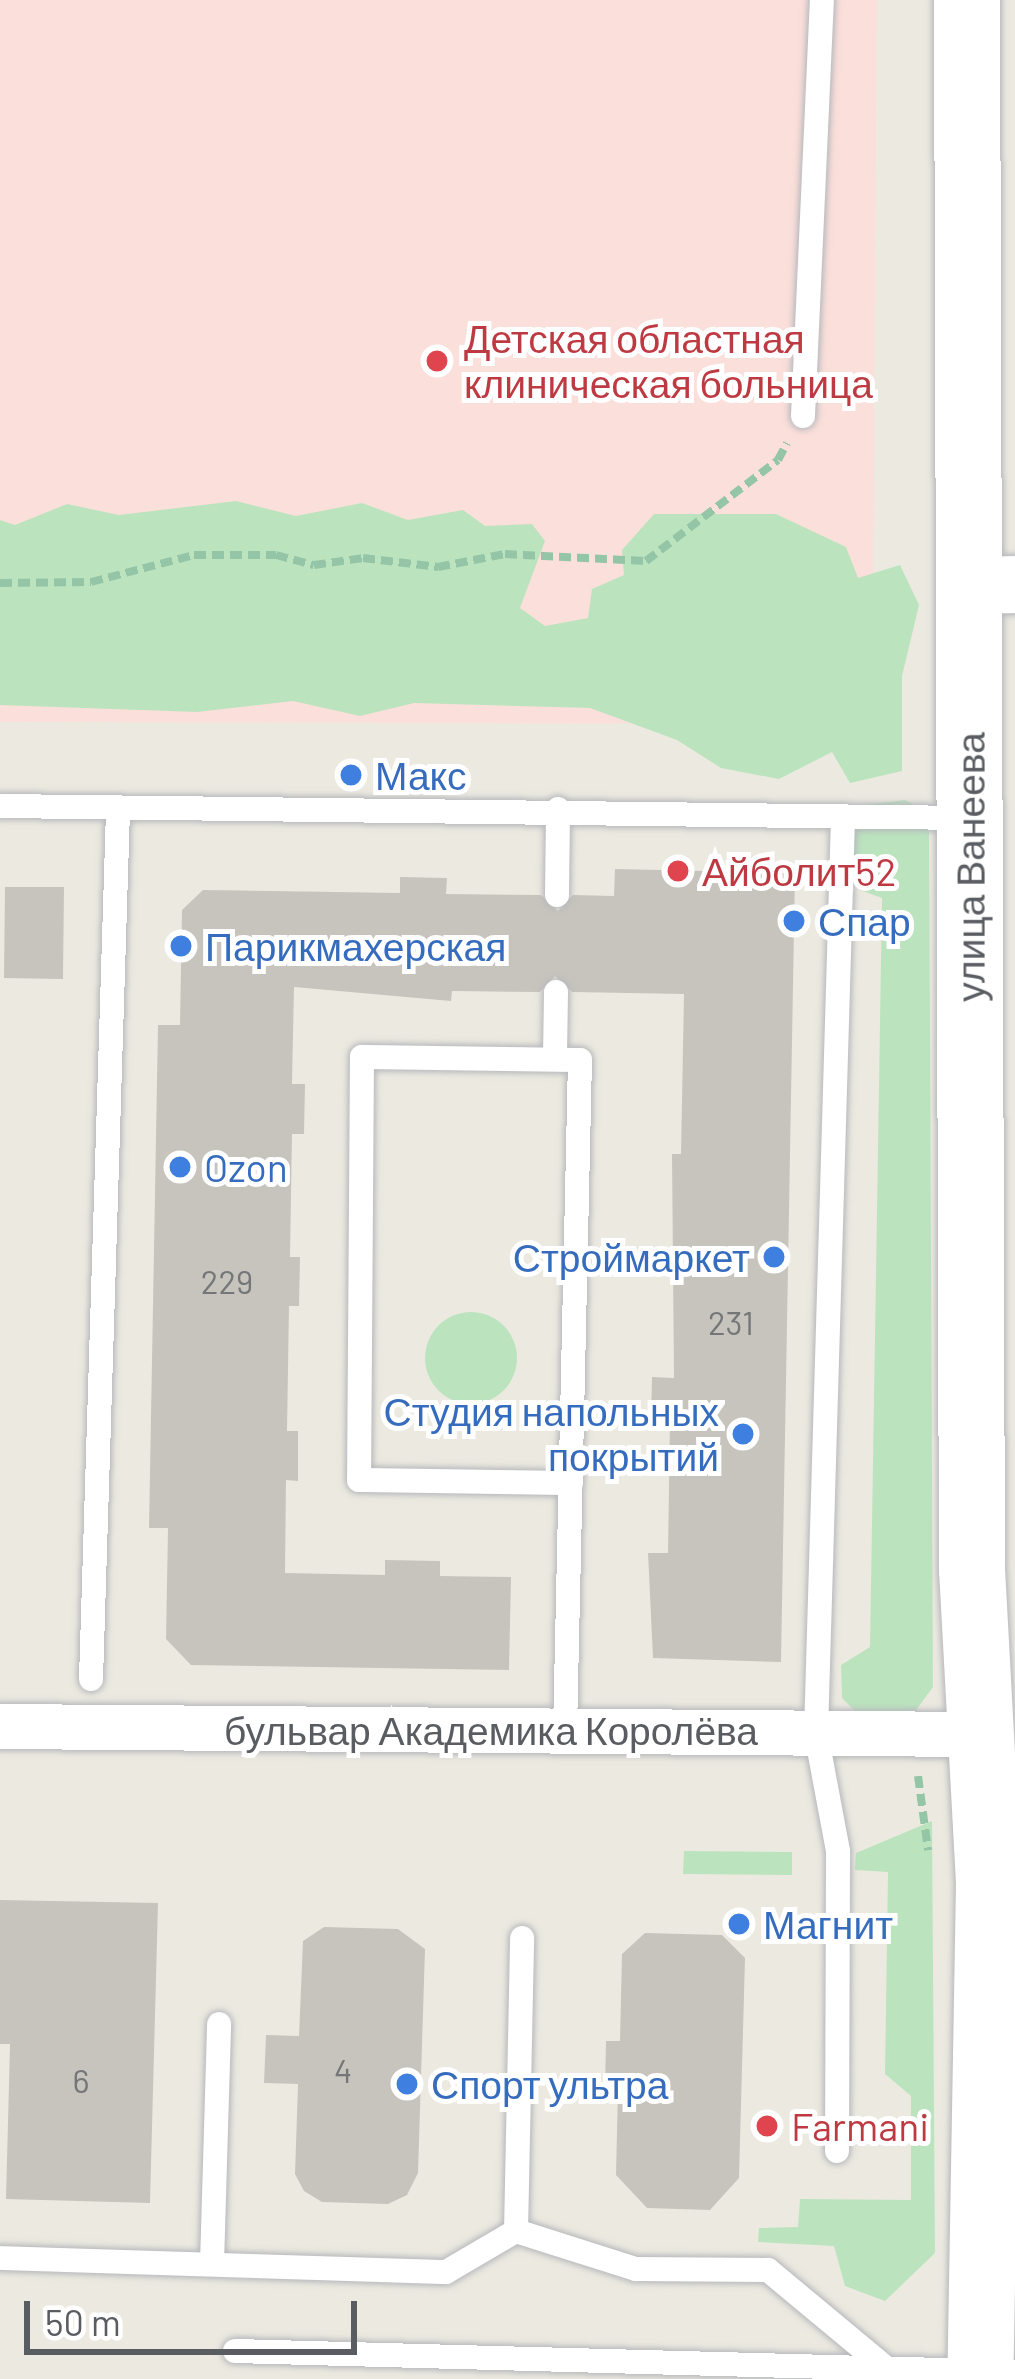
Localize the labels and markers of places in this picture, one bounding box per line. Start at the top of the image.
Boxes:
place label: Детская областная клиническая больница [464,316,873,407]
marker: Детская областная клиническая больница [421,345,453,377]
place label: Макс [375,752,467,798]
marker: Макс [338,762,364,788]
place label: Айболит52 [702,848,896,894]
marker: Айболит52 [665,858,691,884]
place label: Спар [818,898,911,944]
marker: Спар [781,908,807,934]
place label: Парикмахерская [205,923,506,969]
marker: Парикмахерская [168,933,194,959]
place label: Ozon [204,1144,288,1190]
marker: Ozon [167,1154,193,1180]
place label: Строймаркет [513,1234,750,1280]
marker: Строймаркет [761,1244,787,1270]
place label: Студия напольных покрытий [384,1389,719,1480]
marker: Студия напольных покрытий [730,1421,756,1447]
place label: Магнит [763,1901,893,1947]
marker: Магнит [726,1911,752,1937]
place label: Спорт ультра [431,2061,668,2107]
marker: Спорт ультра [394,2071,420,2097]
place label: Farmani [791,2103,929,2149]
marker: Farmani [754,2113,780,2139]

